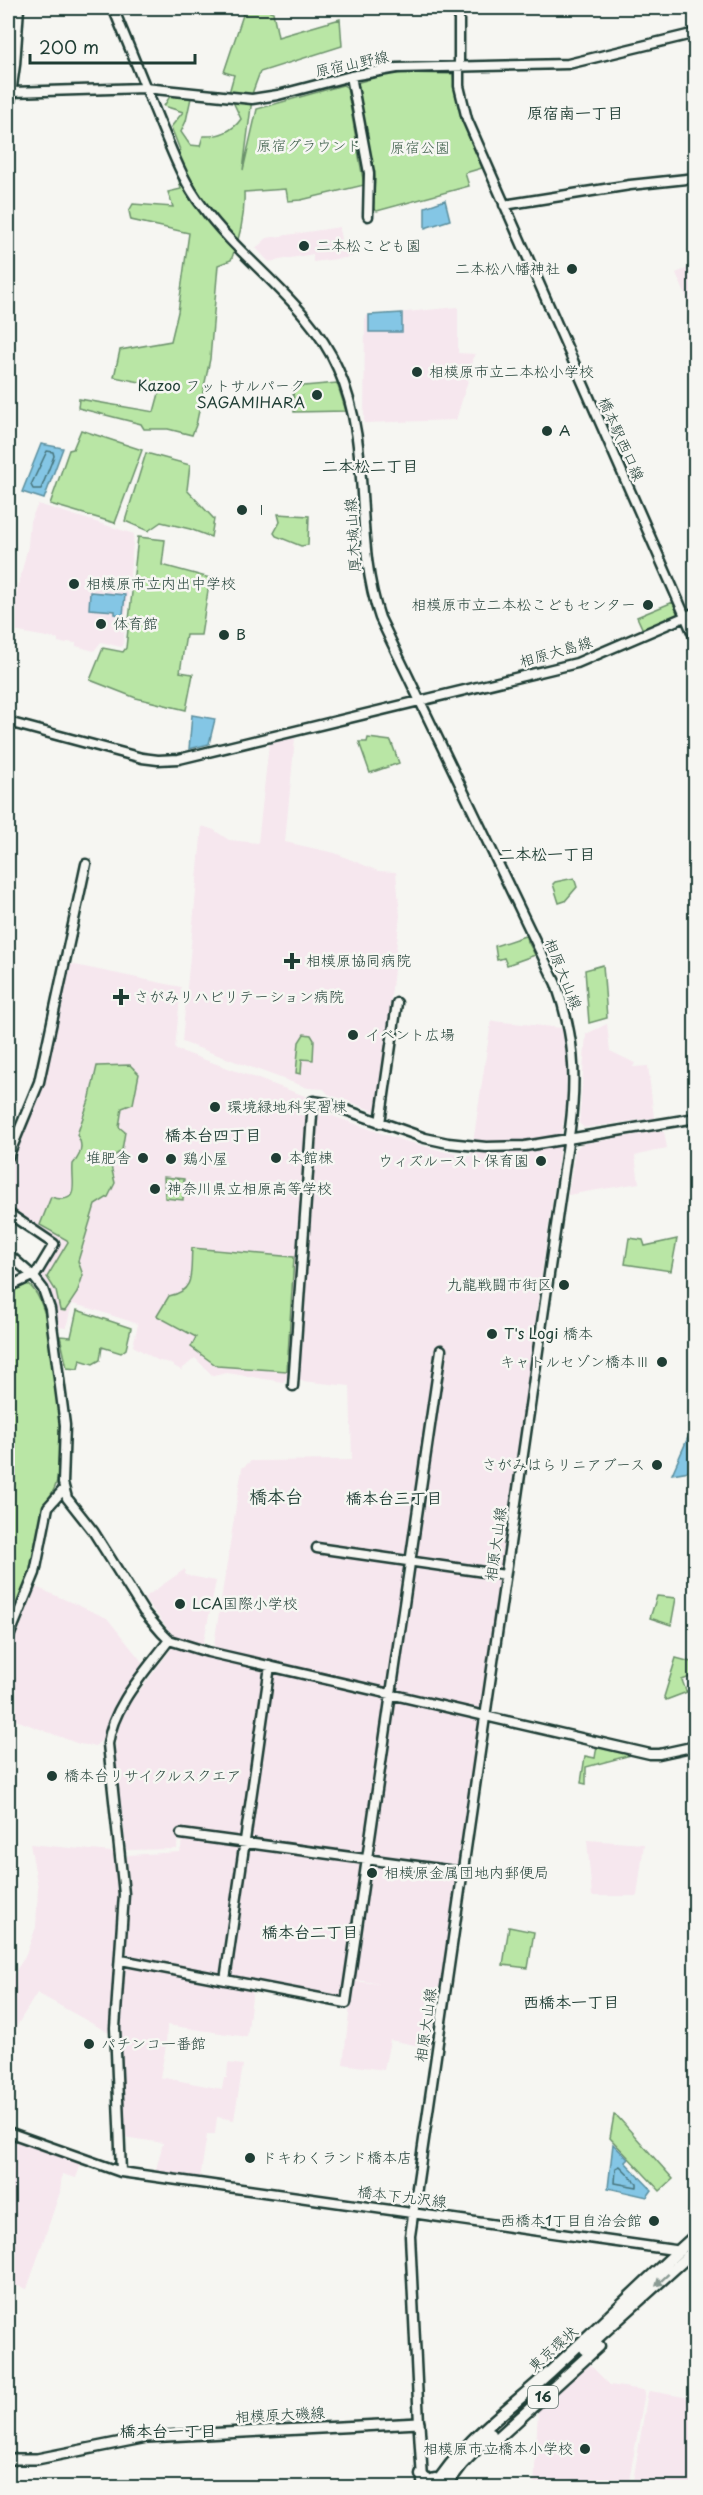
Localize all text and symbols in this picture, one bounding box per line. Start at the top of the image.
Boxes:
scale bar [30,27,195,65]
text: 200 m [39,33,99,60]
street label: 原宿山野線 [313,43,391,82]
district label: 原宿南一丁目 [527,100,623,124]
park label: 原宿グラウンド [256,133,362,156]
park label: 原宿公園 [390,135,450,158]
place label: 二本松こども園 [316,233,421,256]
marker: 二本松こども園 [297,239,311,253]
place label: 二本松八幡神社 [455,256,560,279]
marker: 二本松八幡神社 [565,262,579,276]
place label: 相模原市立二本松小学校 [429,359,594,382]
marker: 相模原市立二本松小学校 [410,365,424,379]
place label: Kazoo フットサルパーク SAGAMIHARA [137,373,305,413]
marker: Kazoo フットサルパーク SAGAMIHARA [310,388,324,402]
street label: 橋本駅西口線 [594,393,651,484]
place label: A [559,418,571,441]
marker: A [540,424,554,438]
district label: 二本松二丁目 [322,453,418,477]
place label: Ⅰ [254,497,269,520]
street label: 厚木城山線 [337,497,366,573]
marker: Ⅰ [235,503,249,517]
place label: 相模原市立内出中学校 [86,571,236,594]
marker: 相模原市立内出中学校 [67,577,81,591]
place label: 相模原市立二本松こどもセンター [412,592,636,615]
marker: 相模原市立二本松こどもセンター [641,598,655,612]
place label: 体育館 [113,611,158,634]
marker: 体育館 [94,617,108,631]
place label: B [236,622,246,645]
marker: B [217,628,231,642]
street label: 相原大島線 [516,629,595,672]
district label: 二本松一丁目 [499,841,595,865]
street label: 相原大山線 [540,934,589,1013]
place label: 相模原協同病院 [306,948,411,971]
marker: 相模原協同病院 [283,952,301,970]
place label: さがみリハビリテーション病院 [134,984,344,1007]
marker: さがみリハビリテーション病院 [112,988,130,1006]
place label: イベント広場 [365,1022,455,1045]
marker: イベント広場 [346,1028,360,1042]
place label: 環境緑地科実習棟 [227,1094,347,1117]
marker: 環境緑地科実習棟 [208,1100,222,1114]
district label: 橋本台四丁目 [165,1122,261,1146]
place label: 堆肥舎 [86,1145,131,1168]
place label: 本館棟 [288,1145,333,1168]
place label: 鶏小屋 [183,1146,228,1169]
place label: ウィズルースト保育園 [378,1148,529,1171]
marker: 堆肥舎 [136,1151,150,1165]
marker: 本館棟 [269,1151,283,1165]
marker: 鶏小屋 [164,1152,178,1166]
marker: ウィズルースト保育園 [534,1154,548,1168]
place label: 神奈川県立相原高等学校 [167,1176,332,1199]
marker: 神奈川県立相原高等学校 [148,1182,162,1196]
place label: 九龍戦闘市街区 [447,1272,552,1295]
marker: 九龍戦闘市街区 [557,1278,571,1292]
place label: T's Logi 橋本 [504,1321,593,1344]
marker: T's Logi 橋本 [485,1327,499,1341]
place label: キャトルセゾン橋本Ⅲ [500,1349,650,1372]
marker: キャトルセゾン橋本Ⅲ [655,1355,669,1369]
place label: さがみはらリニアブース [482,1452,645,1475]
marker: さがみはらリニアブース [650,1458,664,1472]
district label: 橋本台 [249,1482,303,1509]
district label: 橋本台三丁目 [346,1485,442,1509]
street label: 相原大山線 [478,1505,511,1583]
place label: LCA国際小学校 [192,1591,298,1614]
marker: LCA国際小学校 [173,1597,187,1611]
place label: 橋本台リサイクルスクエア [64,1763,242,1786]
marker: 橋本台リサイクルスクエア [45,1769,59,1783]
place label: 相模原金属団地内郵便局 [384,1860,549,1883]
marker: 相模原金属団地内郵便局 [365,1866,379,1880]
district label: 橋本台二丁目 [262,1919,358,1943]
street label: 相原大山線 [408,1986,441,2064]
district label: 西橋本一丁目 [523,1989,619,2013]
place label: パチンコ一番館 [101,2031,206,2054]
marker: パチンコ一番館 [82,2037,96,2051]
place label: ドキわくランド橋本店 [262,2145,412,2168]
marker: ドキわくランド橋本店 [243,2151,257,2165]
street label: 橋本下九沢線 [356,2179,448,2212]
place label: 西橋本1丁目自治会館 [500,2208,642,2231]
marker: 西橋本1丁目自治会館 [647,2214,661,2228]
one-way arrow [655,2273,670,2286]
street label: 東京環状 [522,2319,582,2377]
road number: 16 [528,2386,558,2408]
street label: 相模原大磯線 [234,2400,325,2427]
district label: 橋本台一丁目 [120,2418,216,2442]
place label: 相模原市立橋本小学校 [423,2436,573,2459]
marker: 相模原市立橋本小学校 [578,2442,592,2456]

